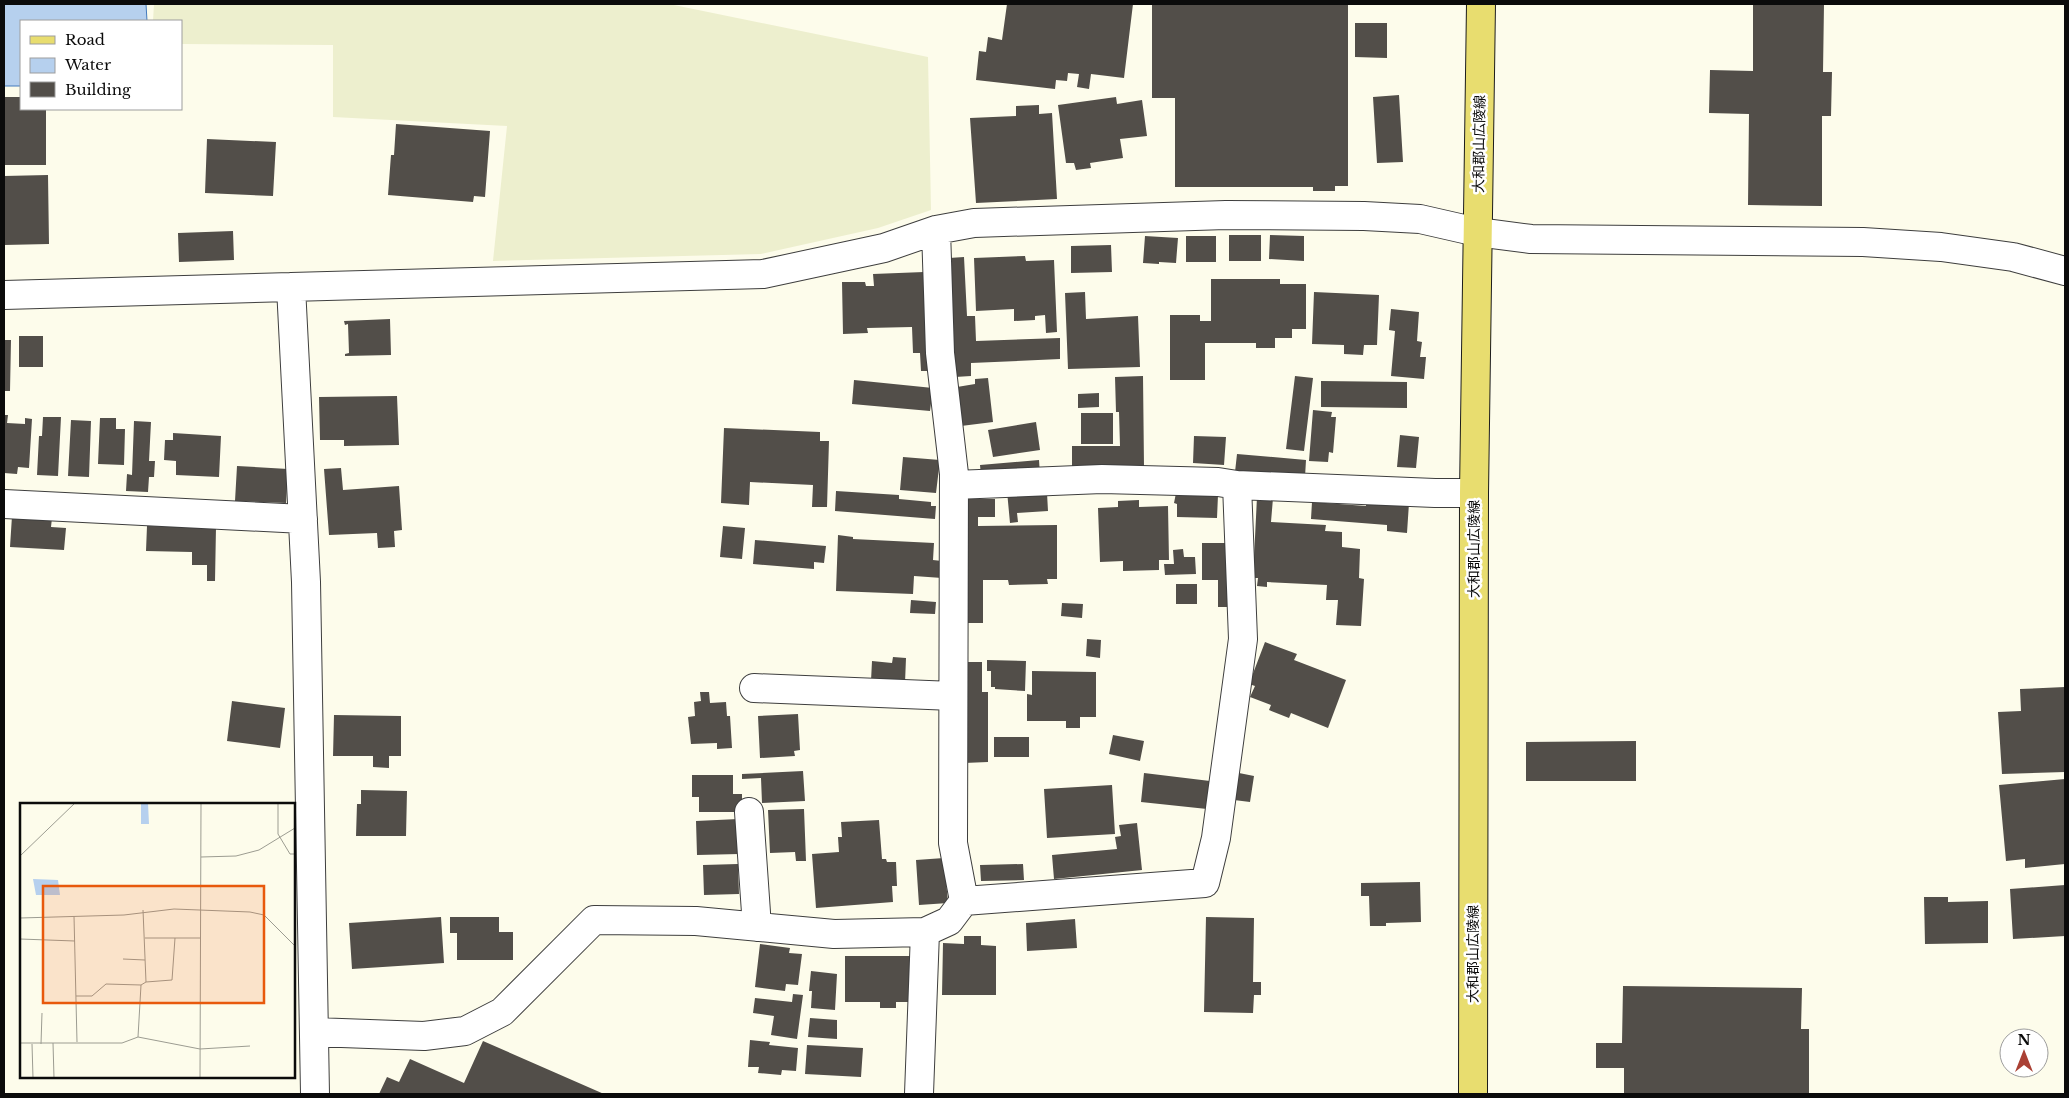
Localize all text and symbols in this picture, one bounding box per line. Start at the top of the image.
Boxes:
legend [20,20,182,110]
text: Road [65,30,105,49]
text: Water [64,55,112,74]
text: Building [65,80,132,99]
street label: 大和郡山広陵線 [1469,95,1489,193]
street label: 大和郡山広陵線 [1465,500,1483,598]
inset map [20,803,295,1078]
street label: 大和郡山広陵線 [1464,905,1482,1003]
north arrow [1999,1028,2049,1078]
text: N [2017,1031,2031,1049]

